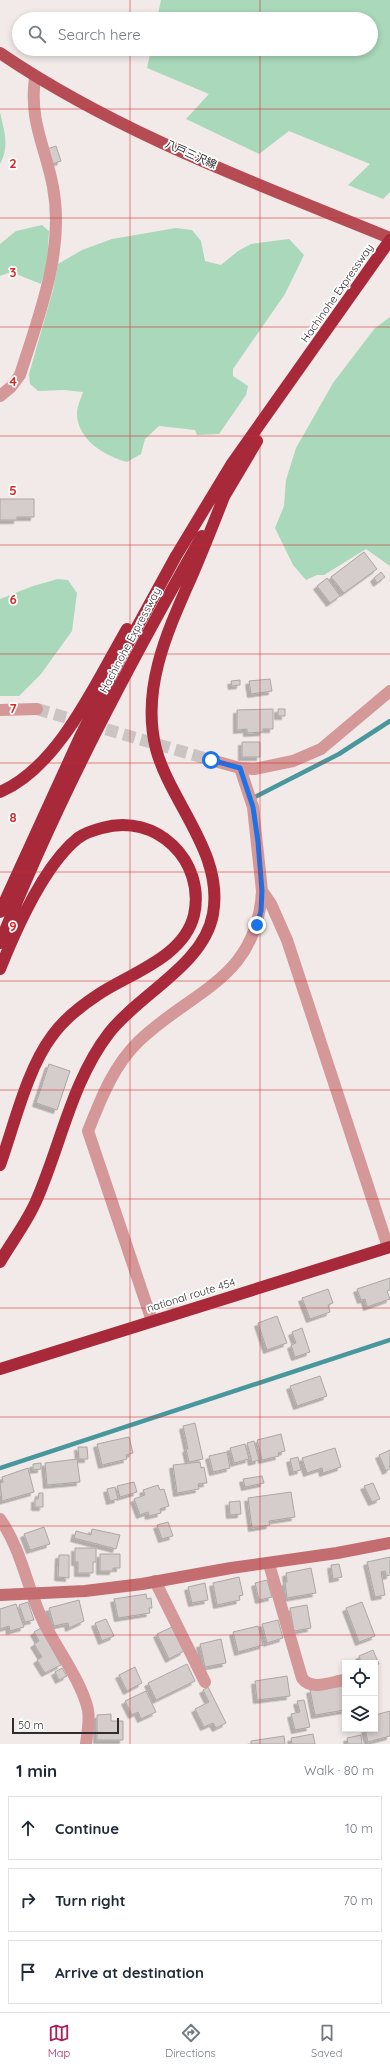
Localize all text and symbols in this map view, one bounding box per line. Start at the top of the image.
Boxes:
search box [12,12,378,56]
icon: search [26,23,48,45]
text: Search here [58,25,141,44]
street label: 八戸三沢線 [163,136,219,172]
text: 2 [9,155,17,171]
street label: Hachinohe Expressway [298,241,376,345]
text: 3 [10,264,17,280]
text: 4 [9,373,17,389]
text: 5 [9,482,17,498]
street label: Hachinohe Expressway [96,585,164,695]
text: 6 [9,591,17,607]
text: 7 [9,700,17,716]
route start [202,751,220,769]
text: 8 [9,809,17,825]
route end [248,916,266,934]
text: 9 [9,918,17,934]
street label: national route 454 [145,1275,237,1315]
map controls [342,1660,378,1732]
button: locate [342,1660,378,1696]
button: layers [342,1696,378,1732]
scale bar [12,1716,119,1735]
text: 50 m [18,1718,44,1732]
text: 1 min [16,1760,57,1781]
text: Walk · 80 m [304,1762,374,1778]
icon: ahead [17,1817,39,1839]
text: Continue [55,1819,119,1838]
text: 10 m [345,1820,373,1836]
icon: right [17,1889,39,1911]
text: Turn right [55,1891,126,1910]
text: 70 m [343,1892,373,1908]
icon: arrive [17,1961,39,1983]
text: Arrive at destination [55,1963,204,1982]
tab: Map [48,2022,70,2060]
tab: Directions [165,2022,216,2060]
tab: Saved [311,2022,342,2060]

